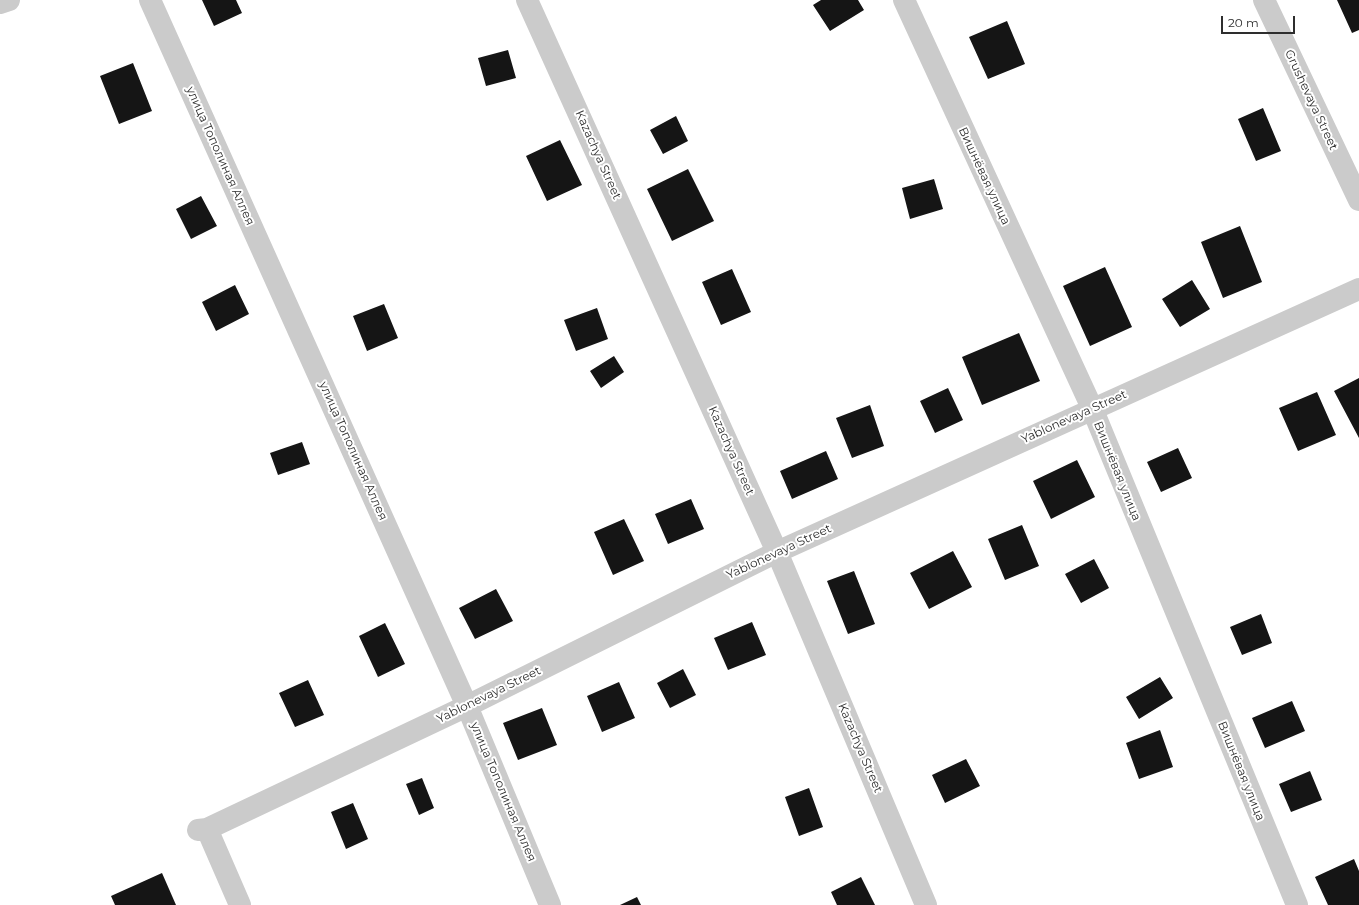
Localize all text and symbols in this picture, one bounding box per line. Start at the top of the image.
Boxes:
scale bar [1223,8,1297,34]
text: 20 m [1228,15,1259,30]
street label: Grushevaya Street [1281,48,1341,152]
street label: улица Тополиная Аллея [183,84,257,228]
street label: Kazachya Street [572,108,624,202]
street label: Вишнёвая улица [955,125,1013,227]
street label: улица Тополиная Аллея [316,379,390,523]
street label: Yablonevaya Street [1019,387,1129,447]
street label: Kazachya Street [705,404,757,498]
street label: Вишнёвая улица [1090,419,1144,523]
street label: Yablonevaya Street [724,521,834,583]
street label: Yablonevaya Street [435,664,543,726]
street label: Kazachya Street [835,701,885,795]
street label: Вишнёвая улица [1214,719,1268,823]
street label: улица Тополиная Аллея [467,720,539,864]

